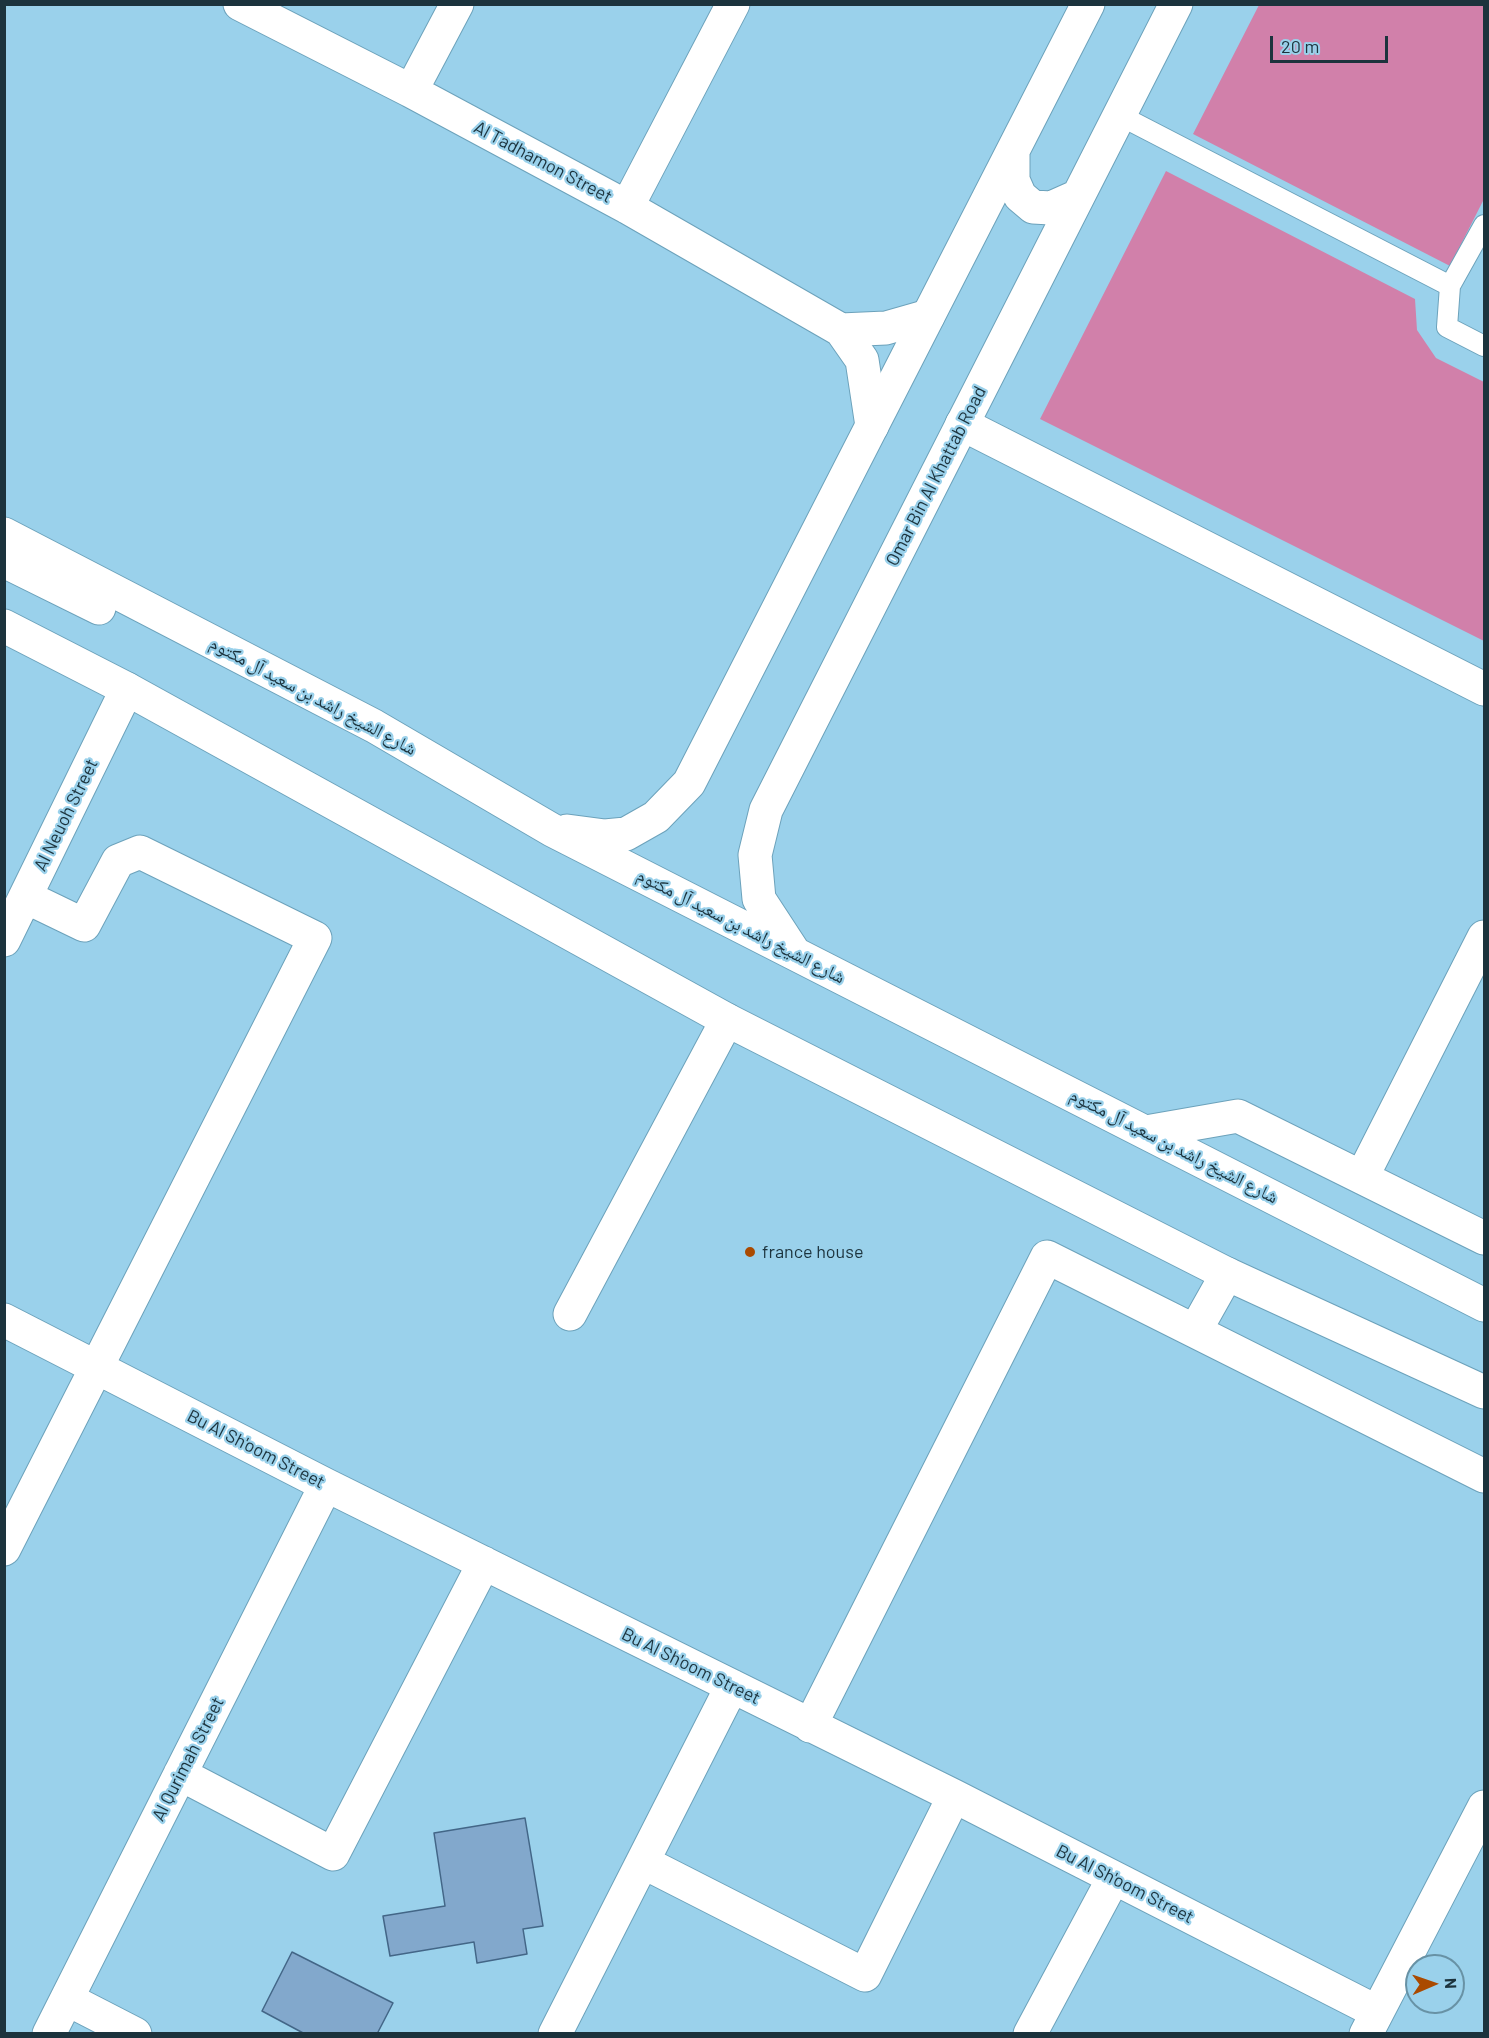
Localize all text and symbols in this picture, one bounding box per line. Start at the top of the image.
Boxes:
scale bar [1273,24,1392,62]
text: 20 m [1281,35,1319,57]
street label: Al Tadhamon Street [470,116,616,208]
street label: Omar Bin Al Khattab Road [881,383,991,569]
street label: شارع الشيخ راشد بن سعيد آل مكتوم [206,632,420,760]
street label: Al Neuoh Street [29,755,103,875]
street label: شارع الشيخ راشد بن سعيد آل مكتوم [633,864,849,988]
street label: شارع الشيخ راشد بن سعيد آل مكتوم [1066,1084,1282,1208]
place label: france house [762,1241,863,1263]
marker: france house [743,1245,757,1259]
street label: Bu Al Sh'oom Street [184,1405,328,1493]
street label: Bu Al Sh'oom Street [618,1623,764,1709]
street label: Al Qurimah Street [147,1693,229,1825]
street label: Bu Al Sh'oom Street [1053,1840,1197,1928]
north arrow [1405,1954,1465,2014]
text: N [1442,1978,1461,1989]

